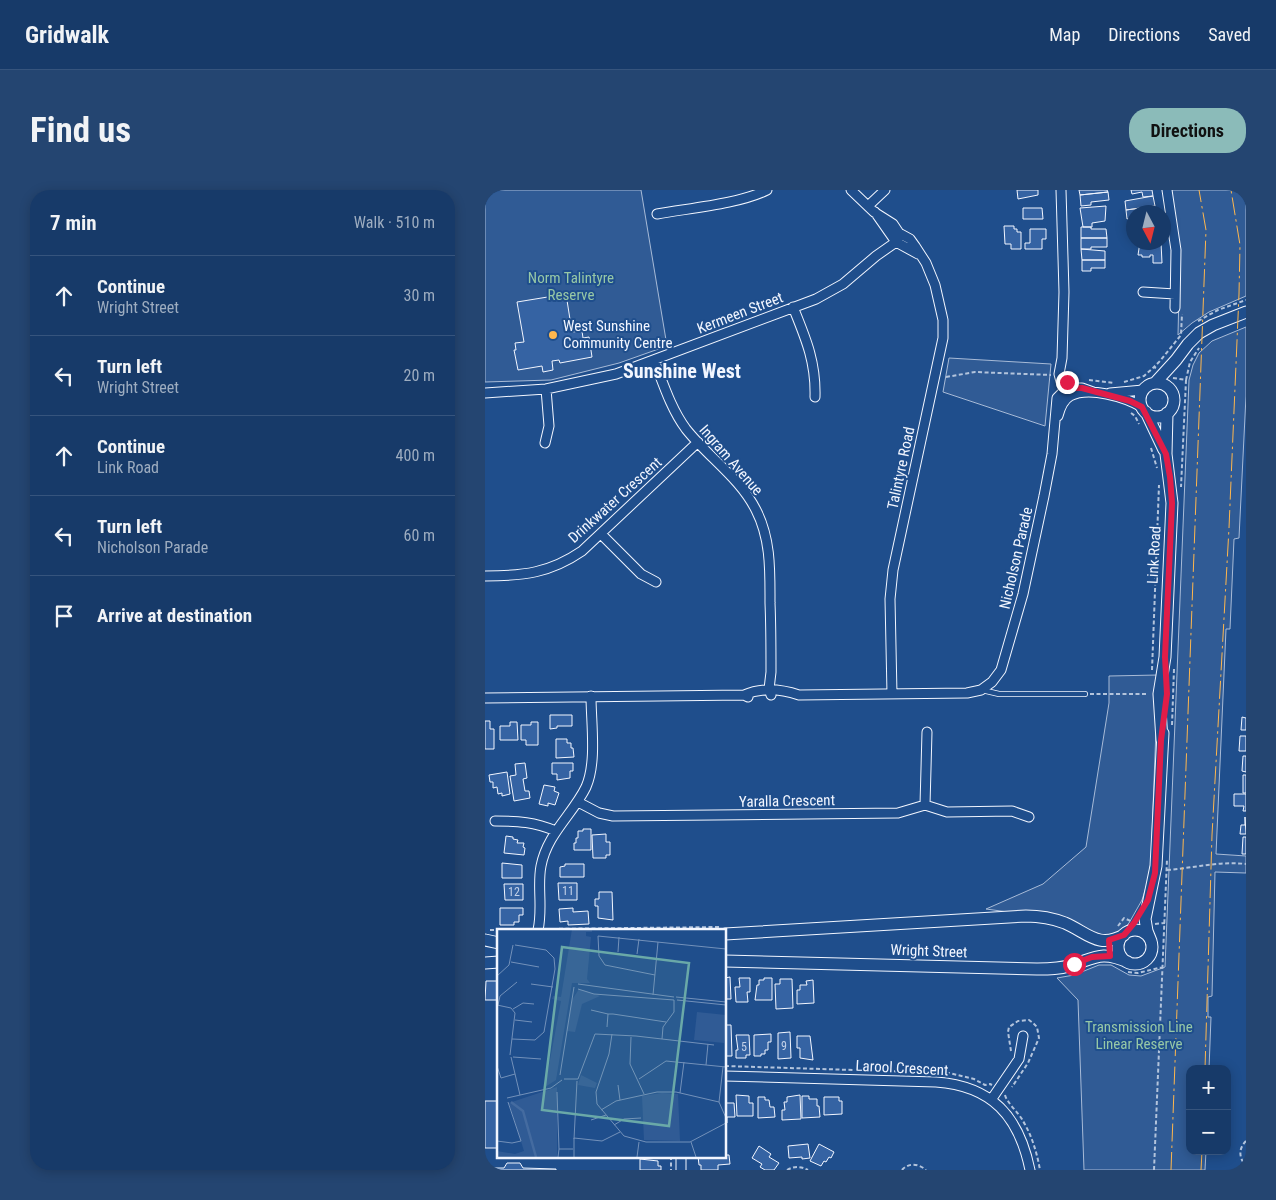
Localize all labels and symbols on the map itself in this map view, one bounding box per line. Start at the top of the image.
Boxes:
north arrow [1126,205,1171,250]
park label: Norm Talintyre Reserve [528,269,614,304]
street label: Kermeen Street [694,288,786,338]
place label: West Sunshine Community Centre [563,317,672,352]
marker: West Sunshine Community Centre [547,329,559,341]
district label: Sunshine West [623,359,741,383]
route end [1056,371,1079,394]
street label: Ingram Avenue [695,421,767,499]
street label: Talintyre Road [883,425,919,511]
street label: Drinkwater Crescent [565,453,665,547]
street label: Nicholson Parade [995,505,1037,611]
street label: Link Road [1143,525,1165,585]
street label: Yaralla Crescent [739,791,835,811]
house number: 11 [562,884,574,898]
house number: 12 [508,885,520,899]
inset map [497,929,726,1158]
street label: Wright Street [890,941,968,961]
route start [1063,953,1086,976]
park label: Transmission Line Linear Reserve [1085,1018,1193,1053]
house number: 9 [781,1039,787,1053]
house number: 5 [741,1040,747,1054]
street label: Larool Crescent [855,1057,949,1079]

